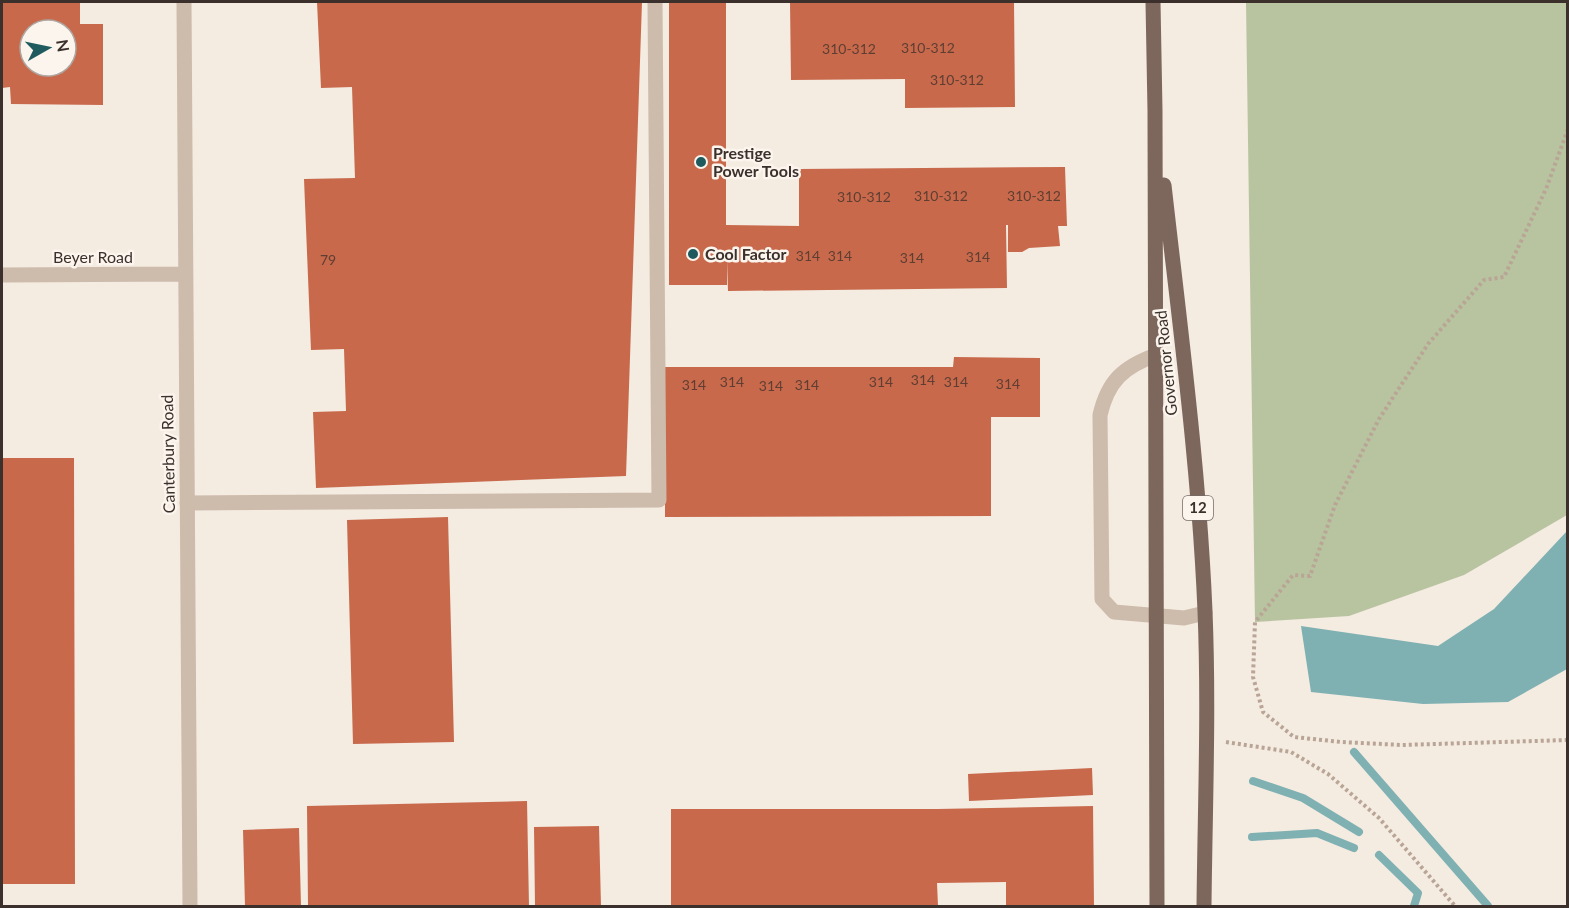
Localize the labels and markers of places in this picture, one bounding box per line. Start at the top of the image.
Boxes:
place label: Prestige Power Tools [713,143,799,180]
marker: Prestige Power Tools [694,155,708,169]
place label: Cool Factor [705,244,787,263]
marker: Cool Factor [686,247,700,261]

